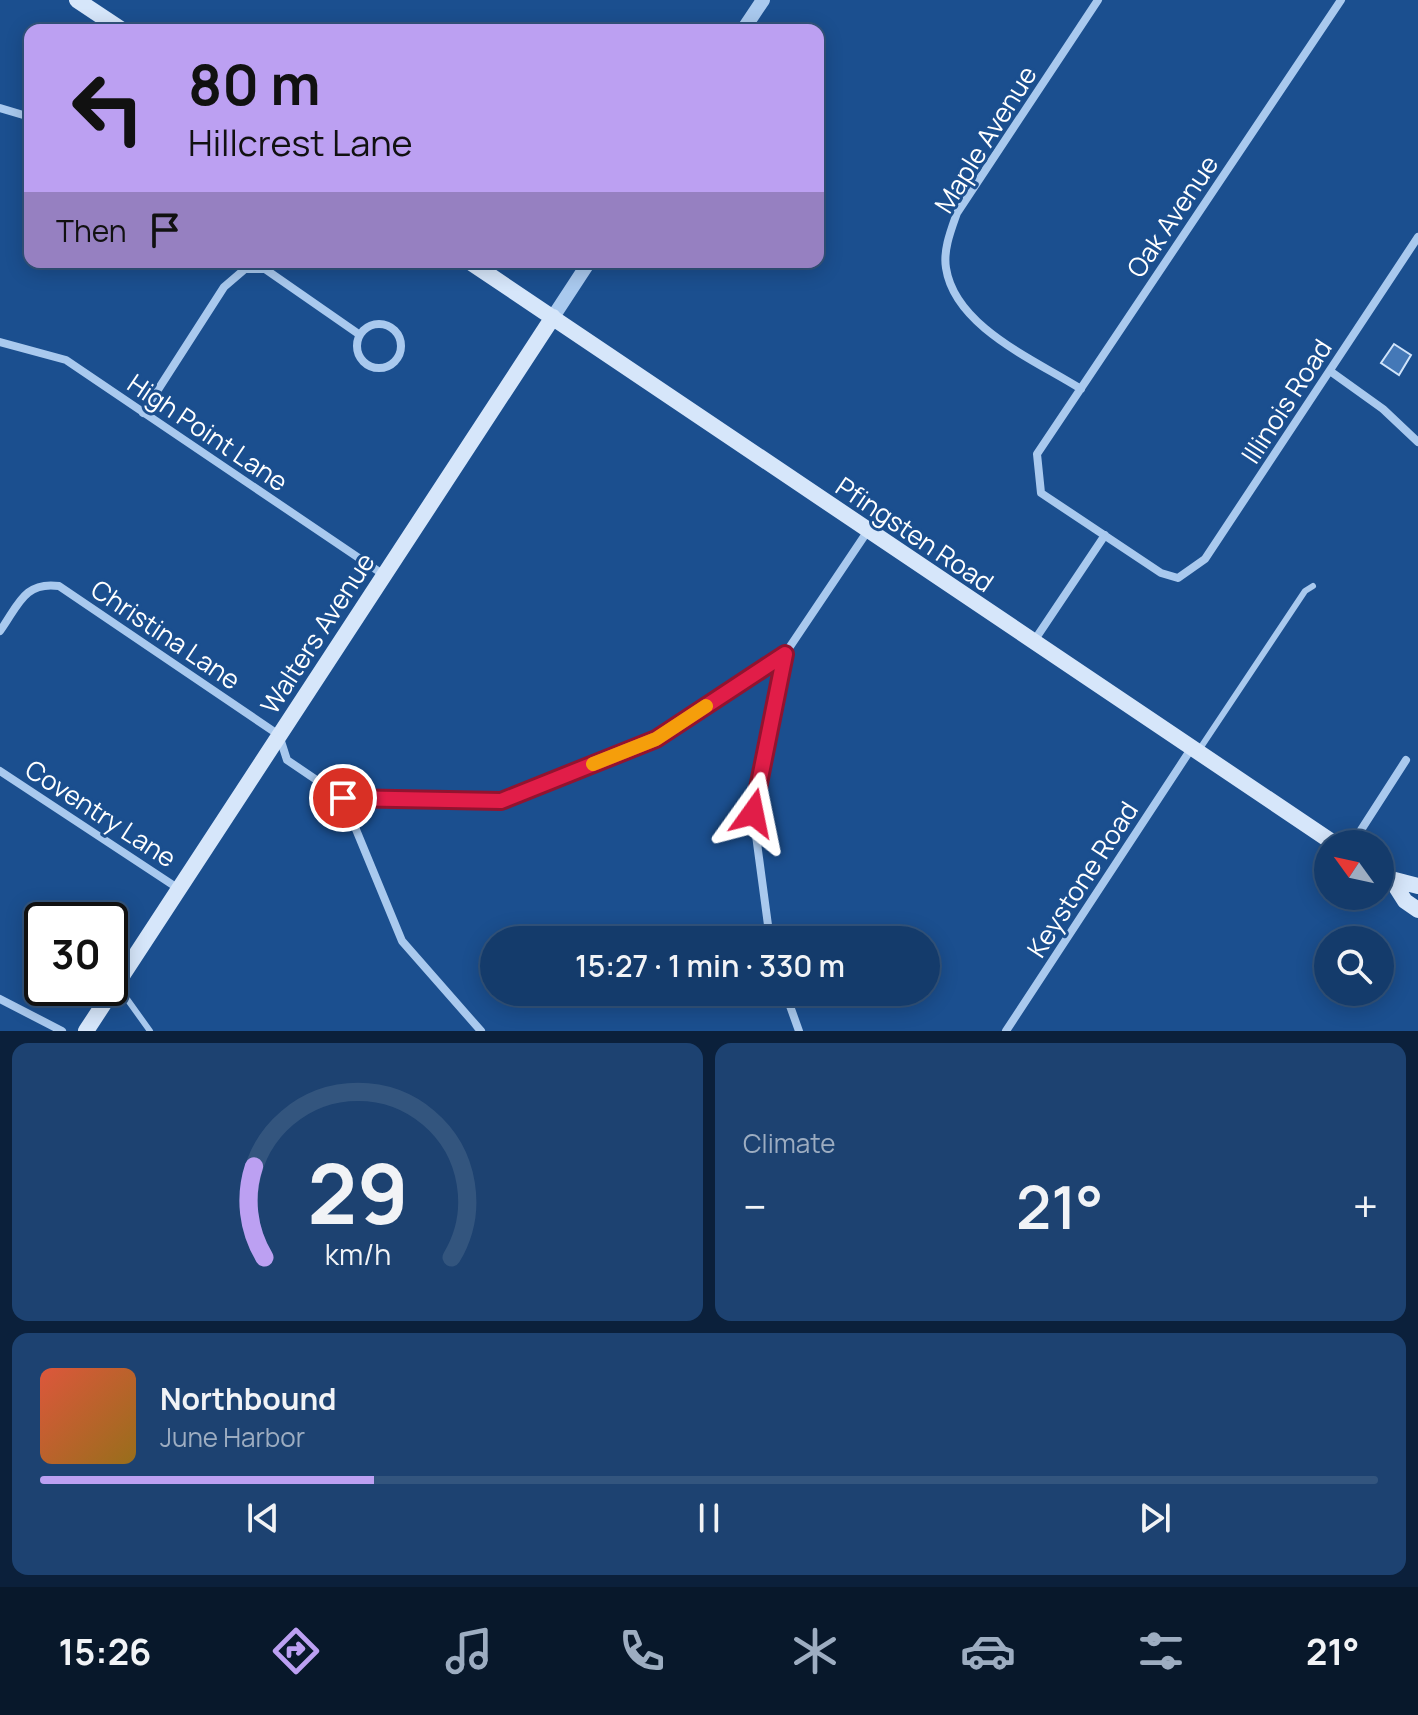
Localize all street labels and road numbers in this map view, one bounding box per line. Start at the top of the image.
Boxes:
street label: Maple Avenue [925,59,1045,219]
street label: Oak Avenue [1118,148,1226,284]
street label: Illinois Road [1232,332,1340,470]
street label: High Point Lane [121,365,295,499]
street label: Pfingsten Road [829,468,1001,600]
street label: Walters Avenue [251,545,383,721]
street label: Christina Lane [84,571,248,697]
street label: Coventry Lane [19,751,183,875]
street label: Keystone Road [1018,794,1146,964]

